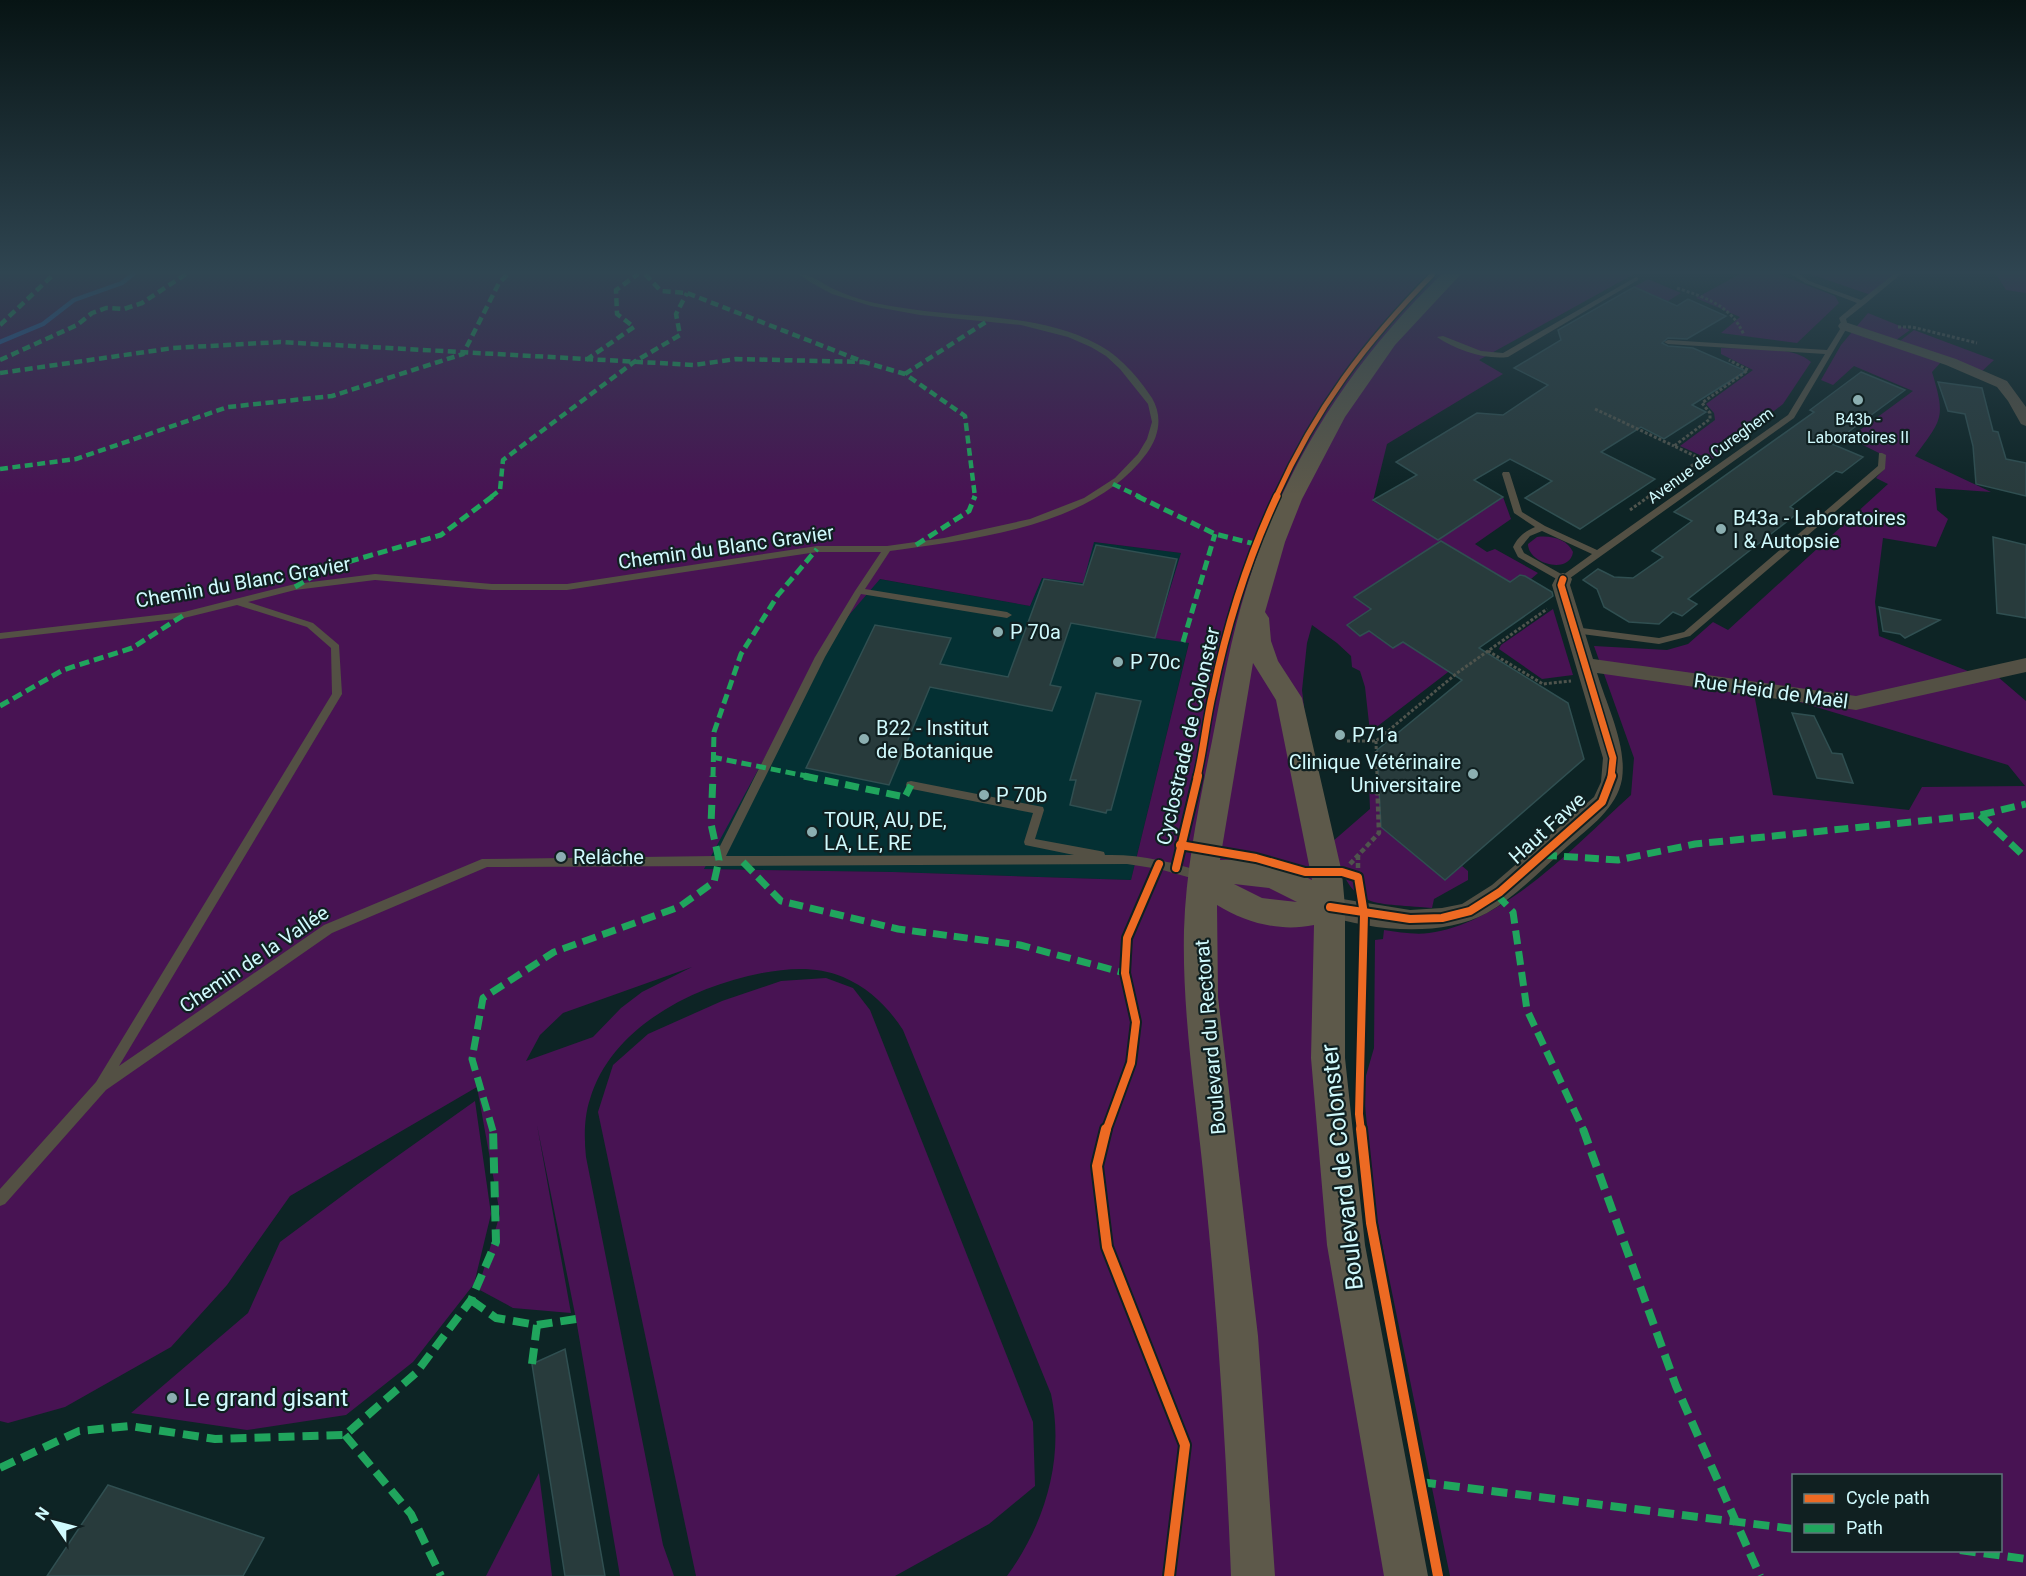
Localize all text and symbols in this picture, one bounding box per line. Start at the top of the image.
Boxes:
marker: B43b - Laboratoires II [1851,393,1865,407]
street label: Avenue de Cureghem [1644,403,1777,507]
place label: B43b - Laboratoires II [1807,410,1909,447]
place label: B43a - Laboratoires I & Autopsie [1733,506,1906,553]
street label: Chemin du Blanc Gravier [617,520,836,574]
marker: B43a - Laboratoires I & Autopsie [1714,522,1728,536]
street label: Chemin du Blanc Gravier [134,551,352,613]
place label: P 70a [1010,620,1061,644]
street label: Cyclostrade de Colonster [1151,624,1225,847]
marker: P 70a [991,625,1005,639]
place label: P 70c [1130,650,1181,674]
marker: P 70c [1111,655,1125,669]
street label: Rue Heid de Maël [1692,668,1850,714]
place label: B22 - Institut de Botanique [876,716,993,763]
place label: P71a [1352,723,1398,747]
marker: P71a [1333,728,1347,742]
marker: B22 - Institut de Botanique [857,732,871,746]
place label: Clinique Vétérinaire Universitaire [1289,750,1461,797]
marker: Clinique Vétérinaire Universitaire [1466,767,1480,781]
place label: P 70b [996,783,1047,807]
street label: Haut Fawe [1504,787,1590,869]
marker: P 70b [977,788,991,802]
place label: TOUR, AU, DE, LA, LE, RE [824,808,947,855]
marker: TOUR, AU, DE, LA, LE, RE [805,825,819,839]
place label: Relâche [573,845,644,869]
marker: Relâche [554,850,568,864]
street label: Chemin de la Vallée [175,900,333,1018]
street label: Boulevard du Rectorat [1190,938,1230,1136]
street label: Boulevard de Colonster [1315,1042,1369,1292]
place label: Le grand gisant [184,1384,349,1412]
marker: Le grand gisant [165,1391,179,1405]
legend [1792,1474,2002,1552]
text: Cycle path [1846,1487,1930,1508]
north arrow [24,1492,84,1552]
text: N [31,1504,53,1524]
text: Path [1846,1517,1883,1538]

